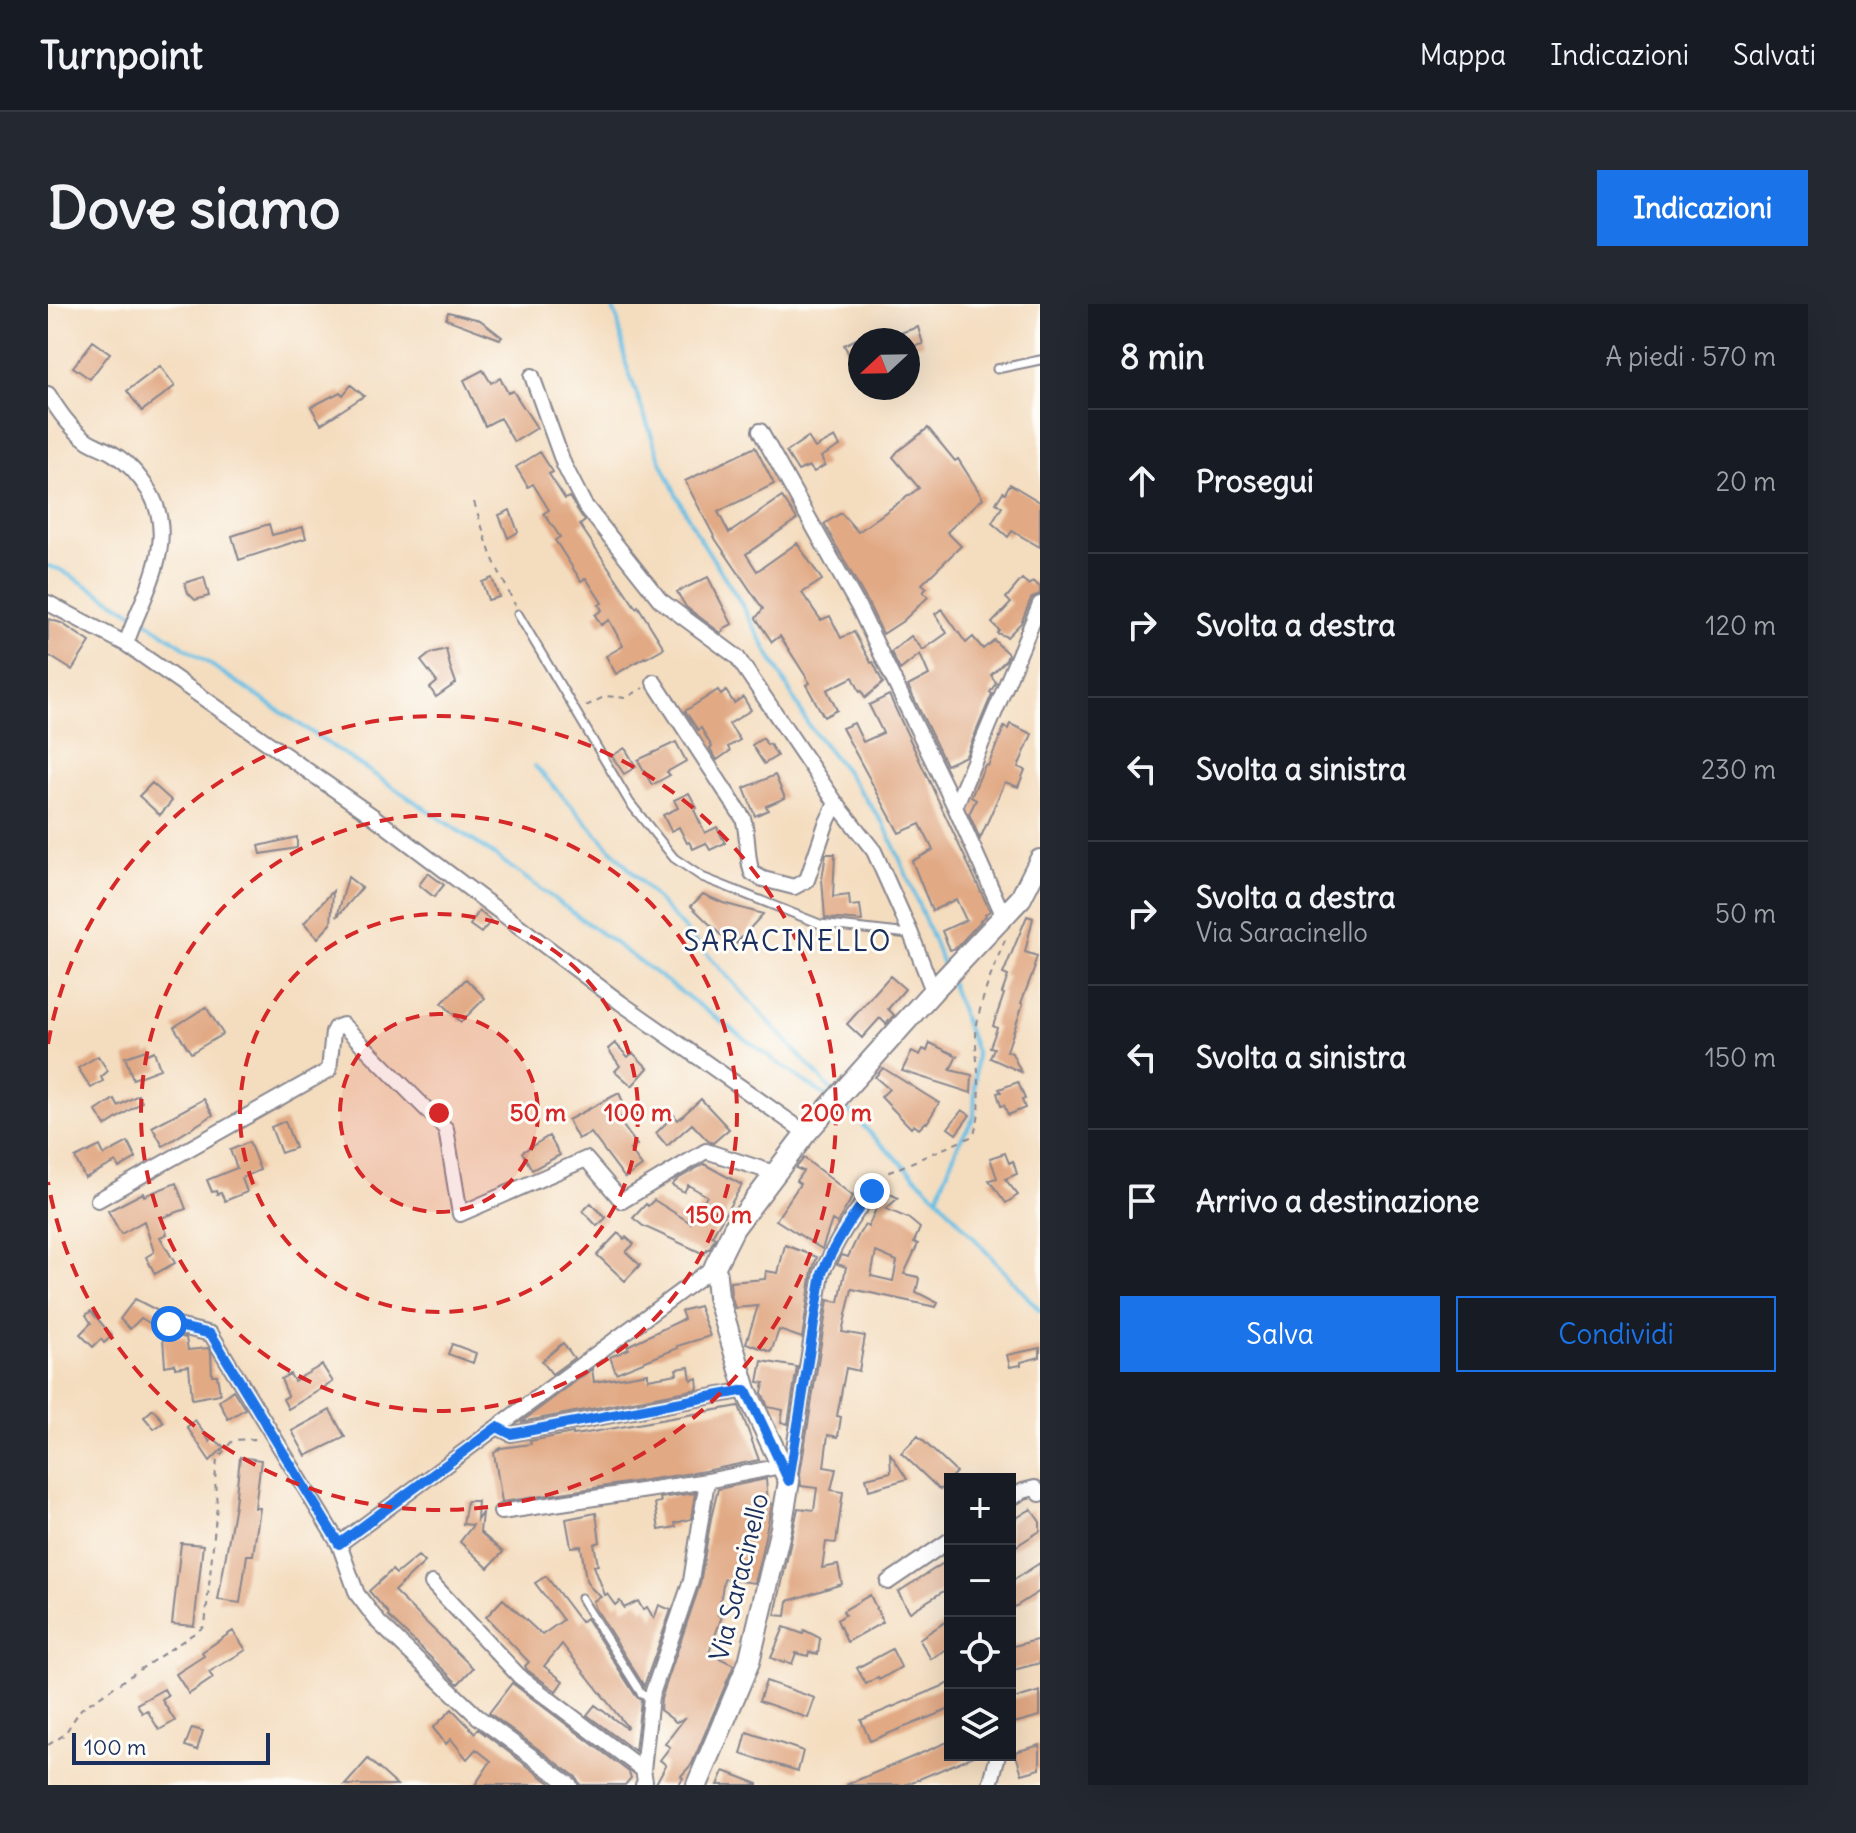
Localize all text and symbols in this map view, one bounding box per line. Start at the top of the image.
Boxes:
text: Turnpoint [40,32,203,79]
text: Mappa [1420,37,1506,73]
text: Indicazioni [1550,37,1689,73]
text: Salvati [1733,37,1816,73]
button: Indicazioni [1597,170,1808,246]
text: Dove siamo [48,173,340,243]
north arrow [848,328,920,400]
text: 8 min [1120,335,1205,378]
text: A piedi · 570 m [1605,340,1776,373]
icon: ahead [1120,459,1164,503]
text: Prosegui [1196,462,1314,500]
text: 20 m [1716,465,1776,498]
icon: right [1120,603,1164,647]
text: Svolta a destra [1196,606,1396,644]
text: 120 m [1705,609,1776,642]
icon: left [1120,747,1164,791]
text: Svolta a sinistra [1196,750,1406,788]
text: 230 m [1701,753,1776,786]
text: Svolta a destra [1196,878,1396,916]
icon: right [1120,891,1164,935]
text: 50 m [1715,897,1776,930]
text: Via Saracinello [1196,916,1368,949]
district label: SARACINELLO [684,923,892,959]
icon: left [1120,1035,1164,1079]
text: Svolta a sinistra [1196,1038,1406,1076]
text: 150 m [1705,1041,1776,1074]
text: 50 m [510,1097,566,1127]
text: 100 m [604,1097,672,1127]
text: 200 m [800,1097,872,1127]
centre of rings [425,1099,453,1127]
route end [854,1173,890,1209]
icon: arrive [1120,1179,1164,1223]
text: Arrivo a destinazione [1196,1182,1479,1220]
text: 150 m [686,1199,752,1229]
button: Salva [1120,1296,1440,1372]
button: Condividi [1456,1296,1776,1372]
route start [151,1306,187,1342]
map controls [944,1473,1016,1761]
button: + [944,1473,1016,1545]
street label: Via Saracinello [702,1490,775,1664]
button: − [944,1545,1016,1617]
button: locate [944,1617,1016,1689]
button: layers [944,1689,1016,1761]
scale bar [72,1729,270,1765]
text: 100 m [84,1733,146,1761]

